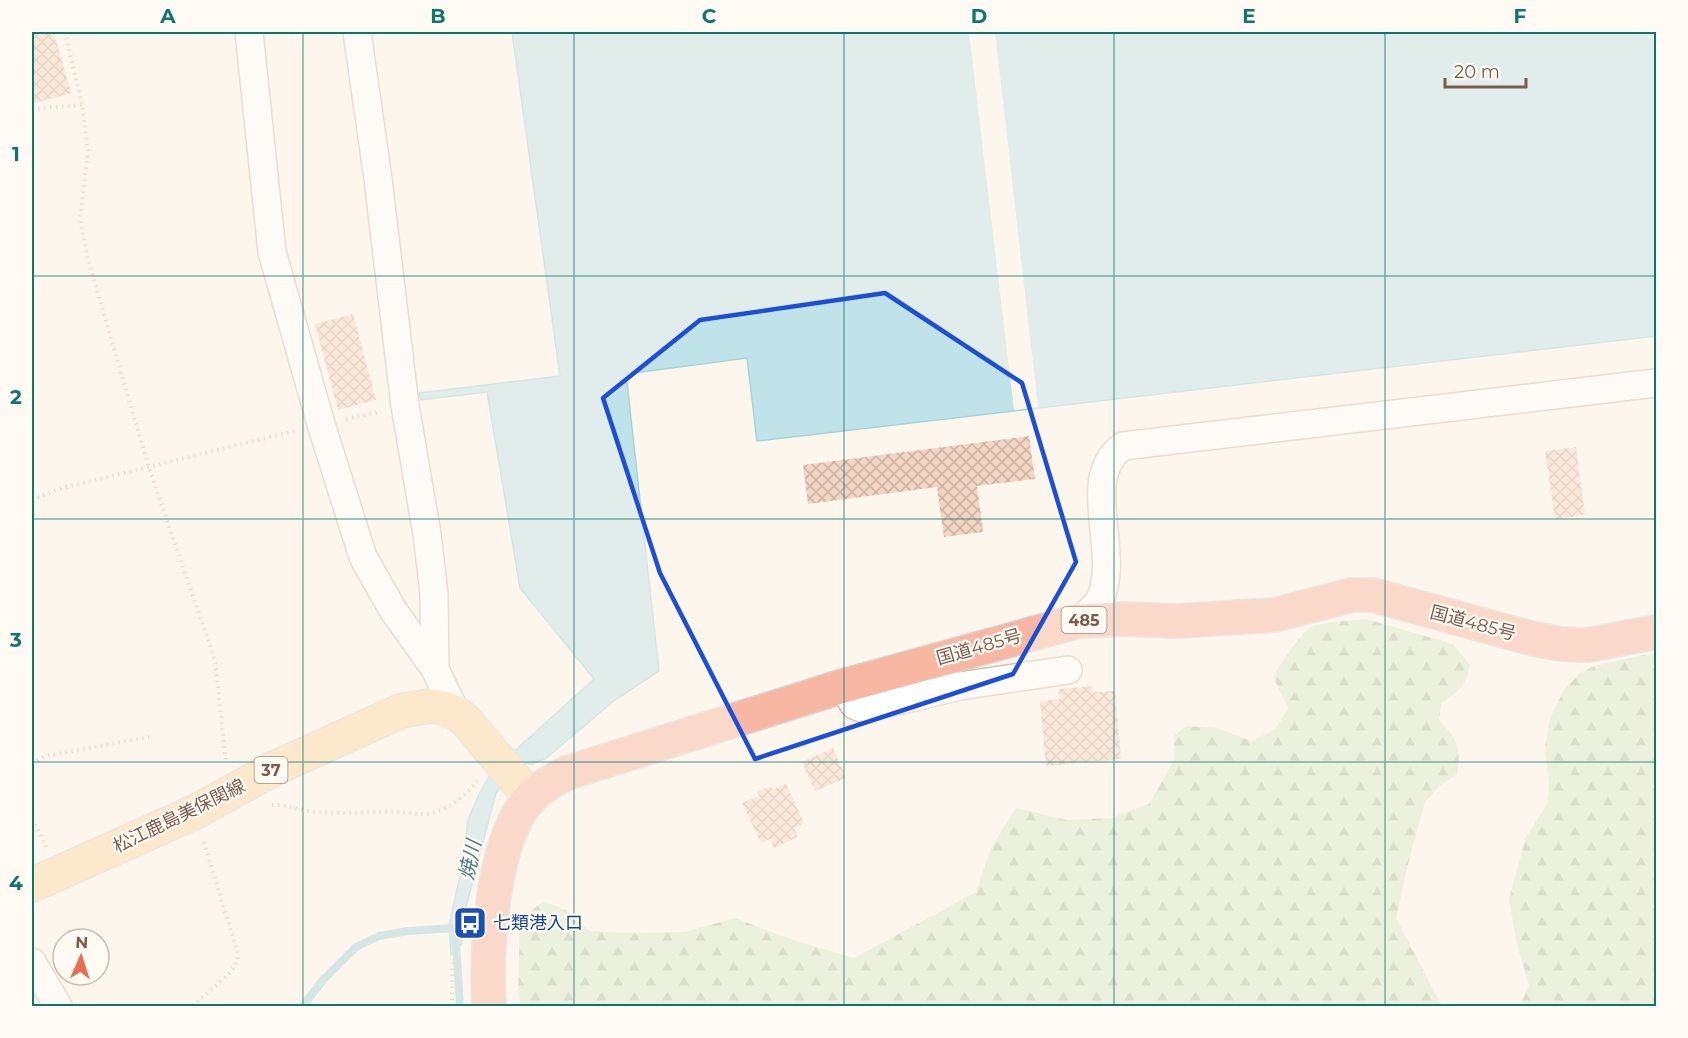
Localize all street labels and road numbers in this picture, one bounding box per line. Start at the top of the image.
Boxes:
street label: 国道485号 [1428,601,1518,645]
road number: 485 [1062,607,1106,633]
street label: 国道485号 [934,624,1024,670]
road number: 37 [254,757,288,783]
street label: 松江鹿島美保関線 [109,775,249,857]

